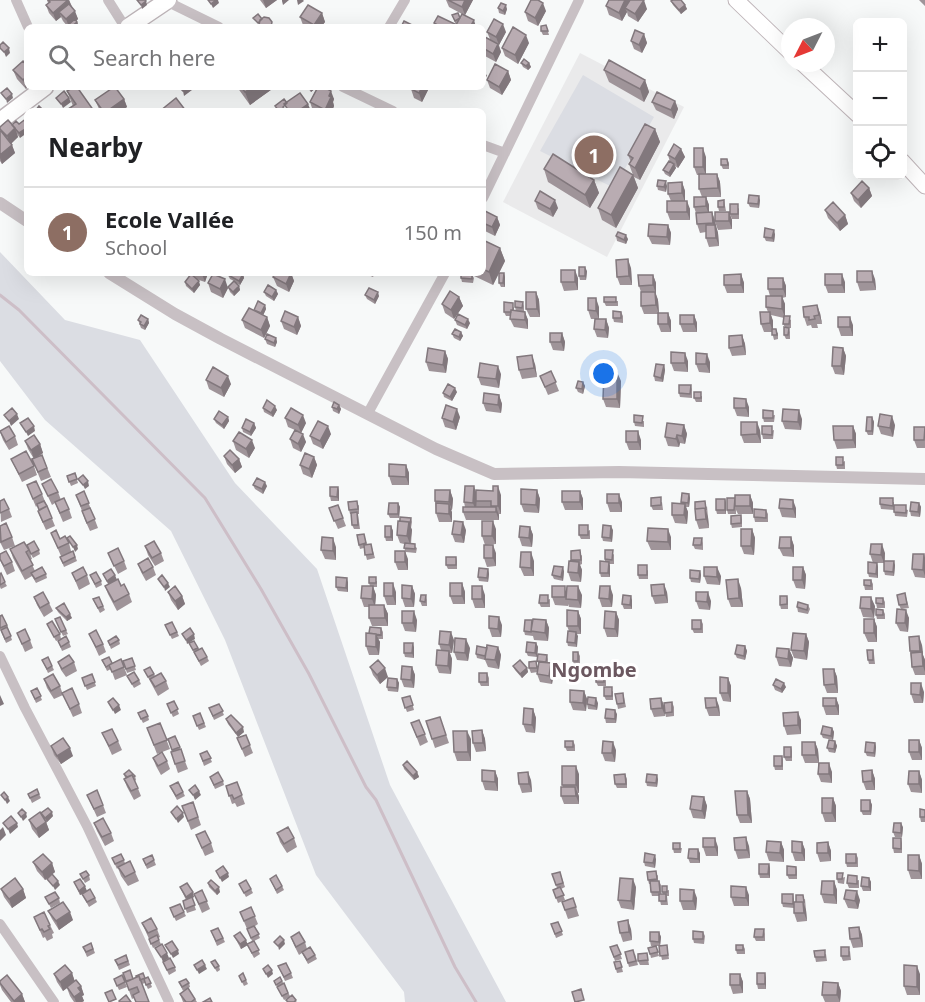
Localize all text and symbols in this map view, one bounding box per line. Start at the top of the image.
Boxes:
north arrow [781,18,835,72]
map controls [853,18,907,180]
button: + [853,18,907,72]
search box [24,24,486,90]
icon: search [45,41,78,74]
text: Search here [93,42,215,72]
button: − [853,72,907,126]
button: locate [853,126,907,180]
text: Nearby [48,129,143,165]
pin: 1 [574,132,614,178]
text: Ecole Vallée [105,204,234,234]
text: 1 [62,219,73,246]
text: 150 m [404,219,462,246]
text: School [105,234,167,261]
your location [589,359,618,388]
district label: Ngombe [551,656,637,683]

